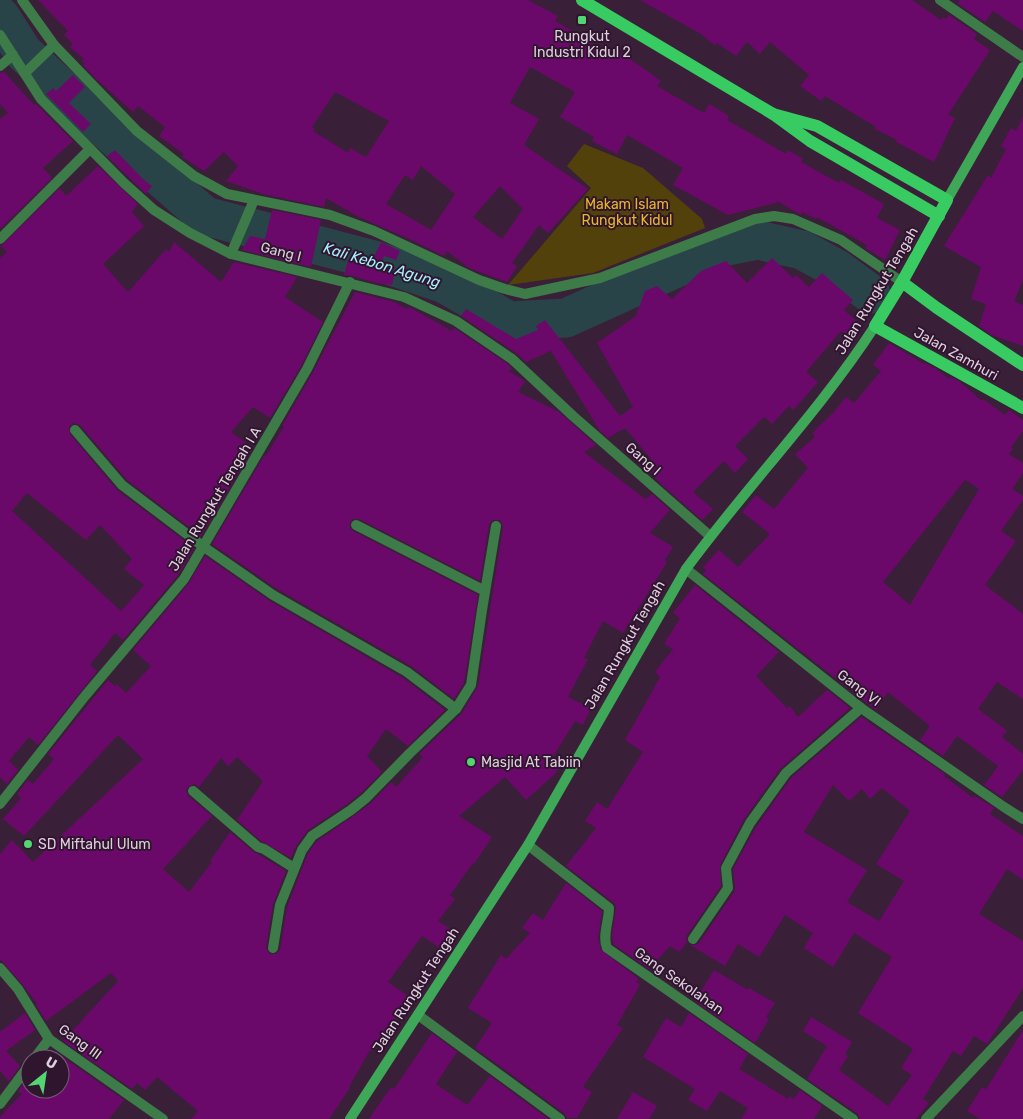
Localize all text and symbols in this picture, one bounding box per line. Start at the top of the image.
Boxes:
marker: Rungkut Industri Kidul 2 [576,14,588,26]
place label: Rungkut Industri Kidul 2 [533,28,631,61]
park label: Makam Islam Rungkut Kidul [582,196,672,229]
street label: Jalan Rungkut Tengah [832,224,922,358]
street label: Gang I [259,239,303,265]
water label: Kali Kebon Agung [321,239,443,291]
street label: Jalan Zamhuri [911,324,1001,384]
street label: Jalan Rungkut Tengah I A [165,423,265,574]
street label: Gang I [622,439,664,479]
street label: Jalan Rungkut Tengah [581,578,669,712]
street label: Gang VI [834,666,884,710]
place label: Masjid At Tabiin [481,754,581,771]
marker: Masjid At Tabiin [465,756,477,768]
place label: SD Miftahul Ulum [38,836,151,853]
marker: SD Miftahul Ulum [22,838,34,850]
street label: Jalan Rungkut Tengah [369,924,463,1056]
street label: Gang Sekolahan [631,944,727,1018]
street label: Gang III [55,1021,105,1063]
north arrow [20,1049,70,1099]
text: U [43,1053,60,1073]

